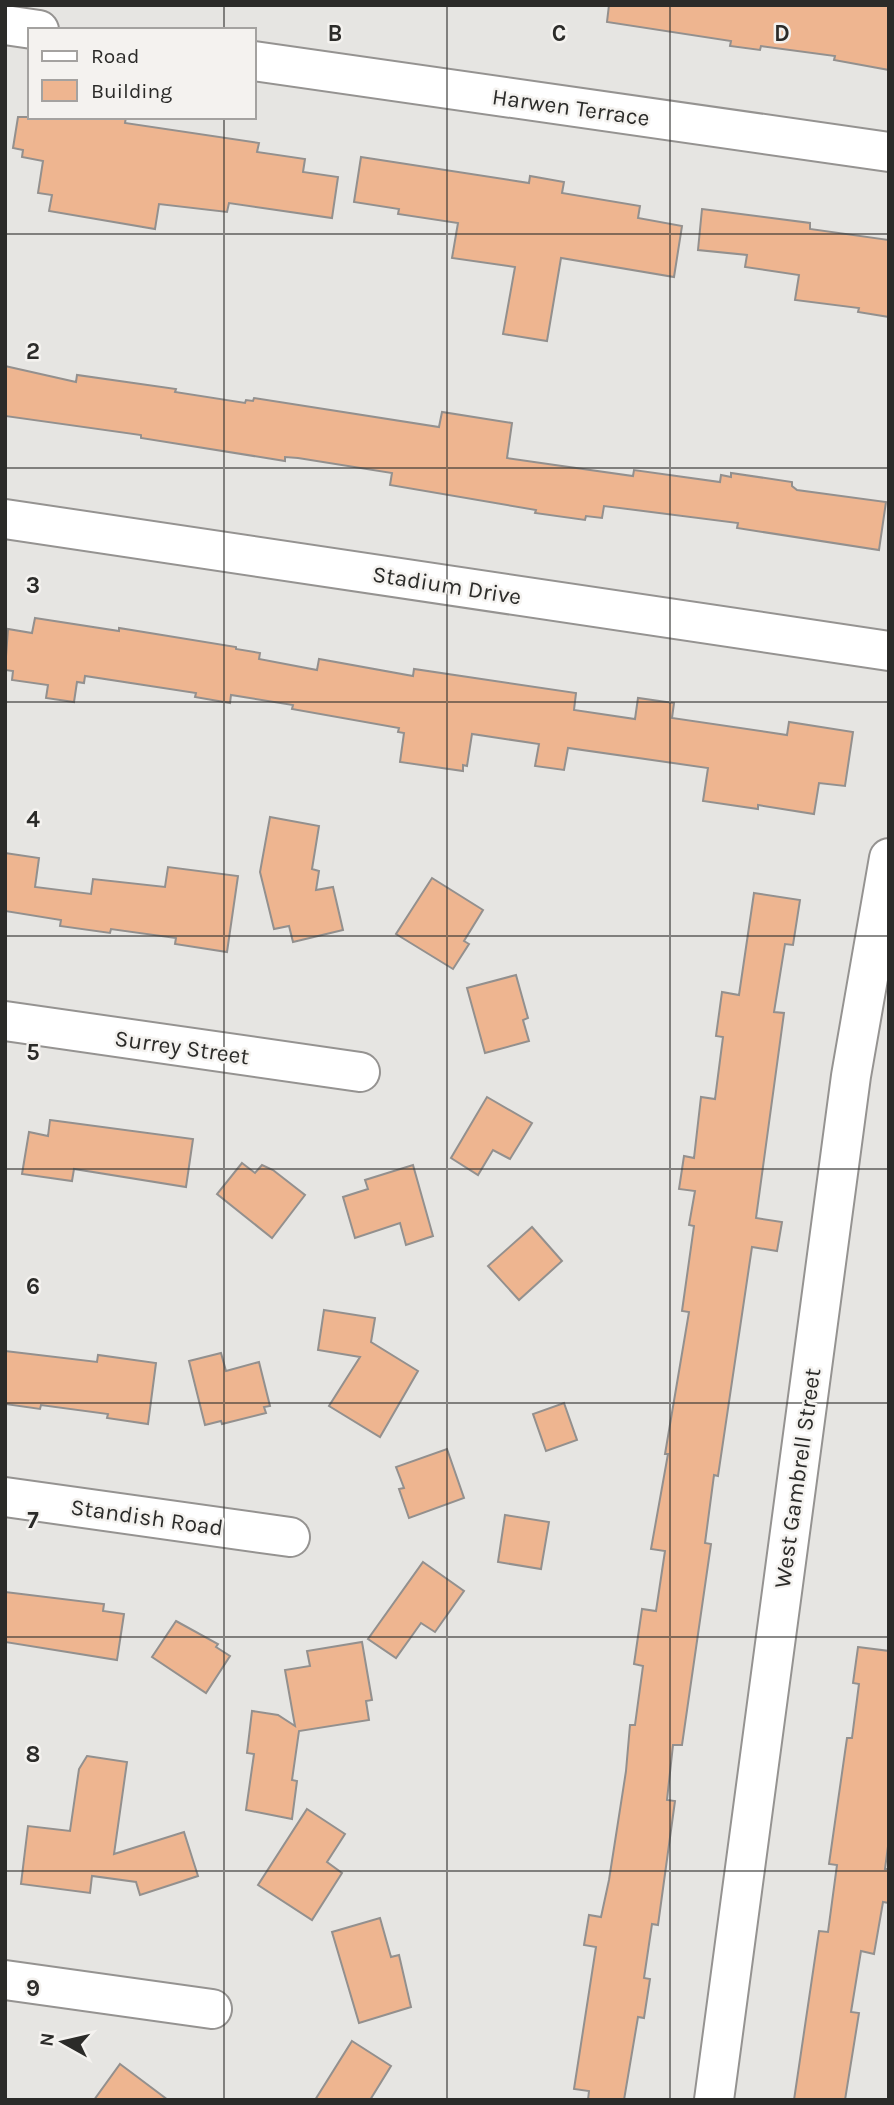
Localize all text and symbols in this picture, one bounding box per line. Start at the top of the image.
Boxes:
text: B [328,20,342,47]
text: C [552,20,566,47]
text: D [774,20,790,47]
legend [28,28,256,119]
text: Road [91,44,139,68]
text: Building [91,79,172,103]
street label: Harwen Terrace [490,83,651,132]
text: 2 [26,338,40,365]
street label: Stadium Drive [371,560,523,611]
text: 3 [26,572,40,599]
text: 4 [26,806,40,833]
street label: Surrey Street [113,1025,251,1070]
text: 5 [26,1039,40,1066]
text: 6 [26,1273,40,1300]
street label: West Gambrell Street [769,1366,826,1590]
street label: Standish Road [69,1493,225,1542]
text: 7 [27,1507,39,1534]
text: 8 [26,1741,40,1768]
text: 9 [26,1975,40,2002]
north arrow [28,2007,98,2077]
text: N [35,2031,59,2048]

